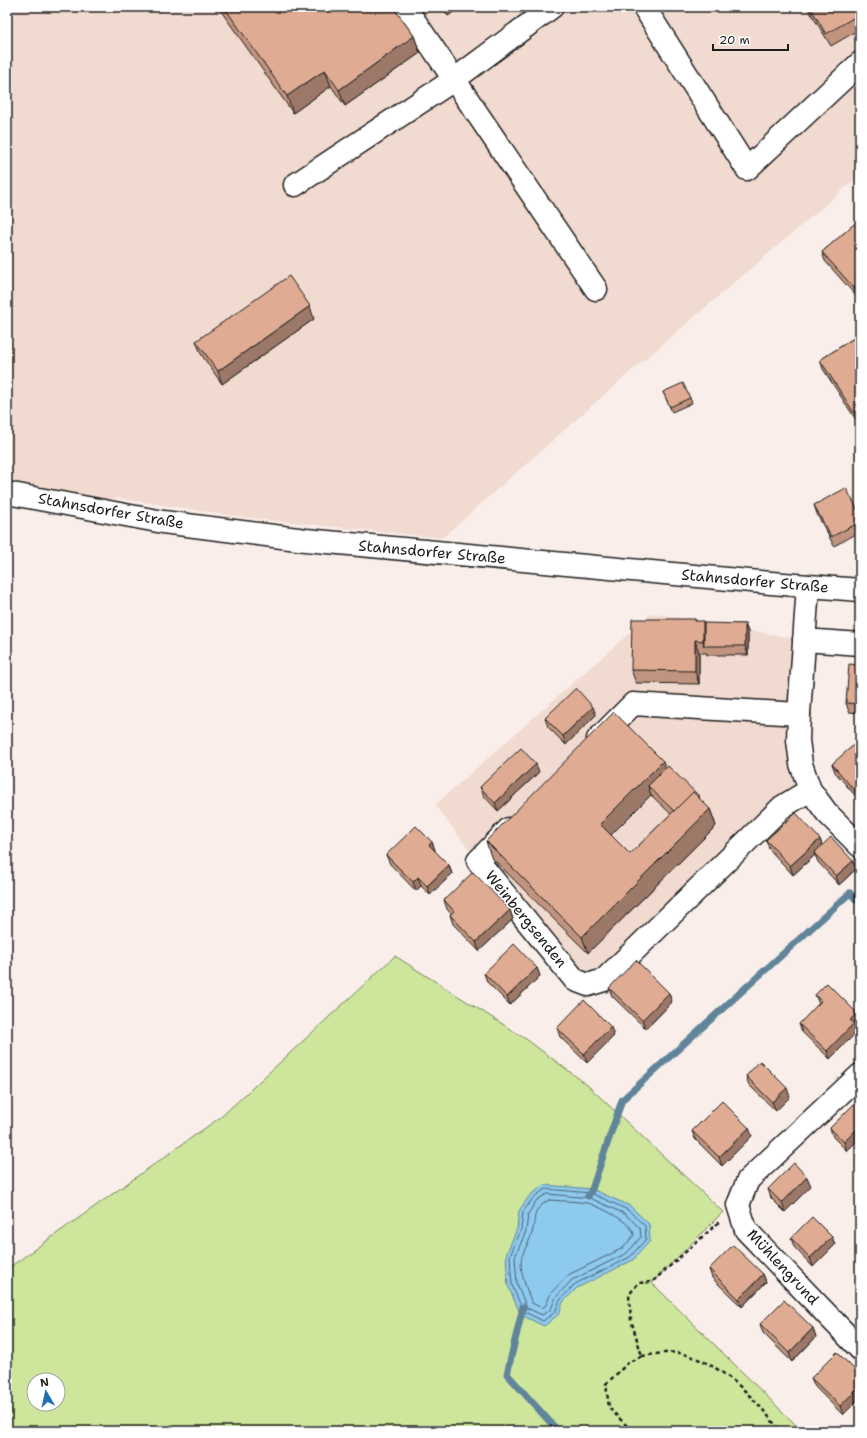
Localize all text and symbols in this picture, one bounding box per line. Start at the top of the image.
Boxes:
scale bar [713,26,788,52]
text: 20 m [719,32,750,48]
street label: Stahnsdorfer Straße [37,488,185,534]
street label: Stahnsdorfer Straße [358,536,506,568]
street label: Stahnsdorfer Straße [681,565,829,597]
street label: Weinbergsenden [481,866,571,972]
street label: Mühlengrund [743,1225,824,1310]
north arrow [26,1372,66,1412]
text: N [39,1374,50,1391]

